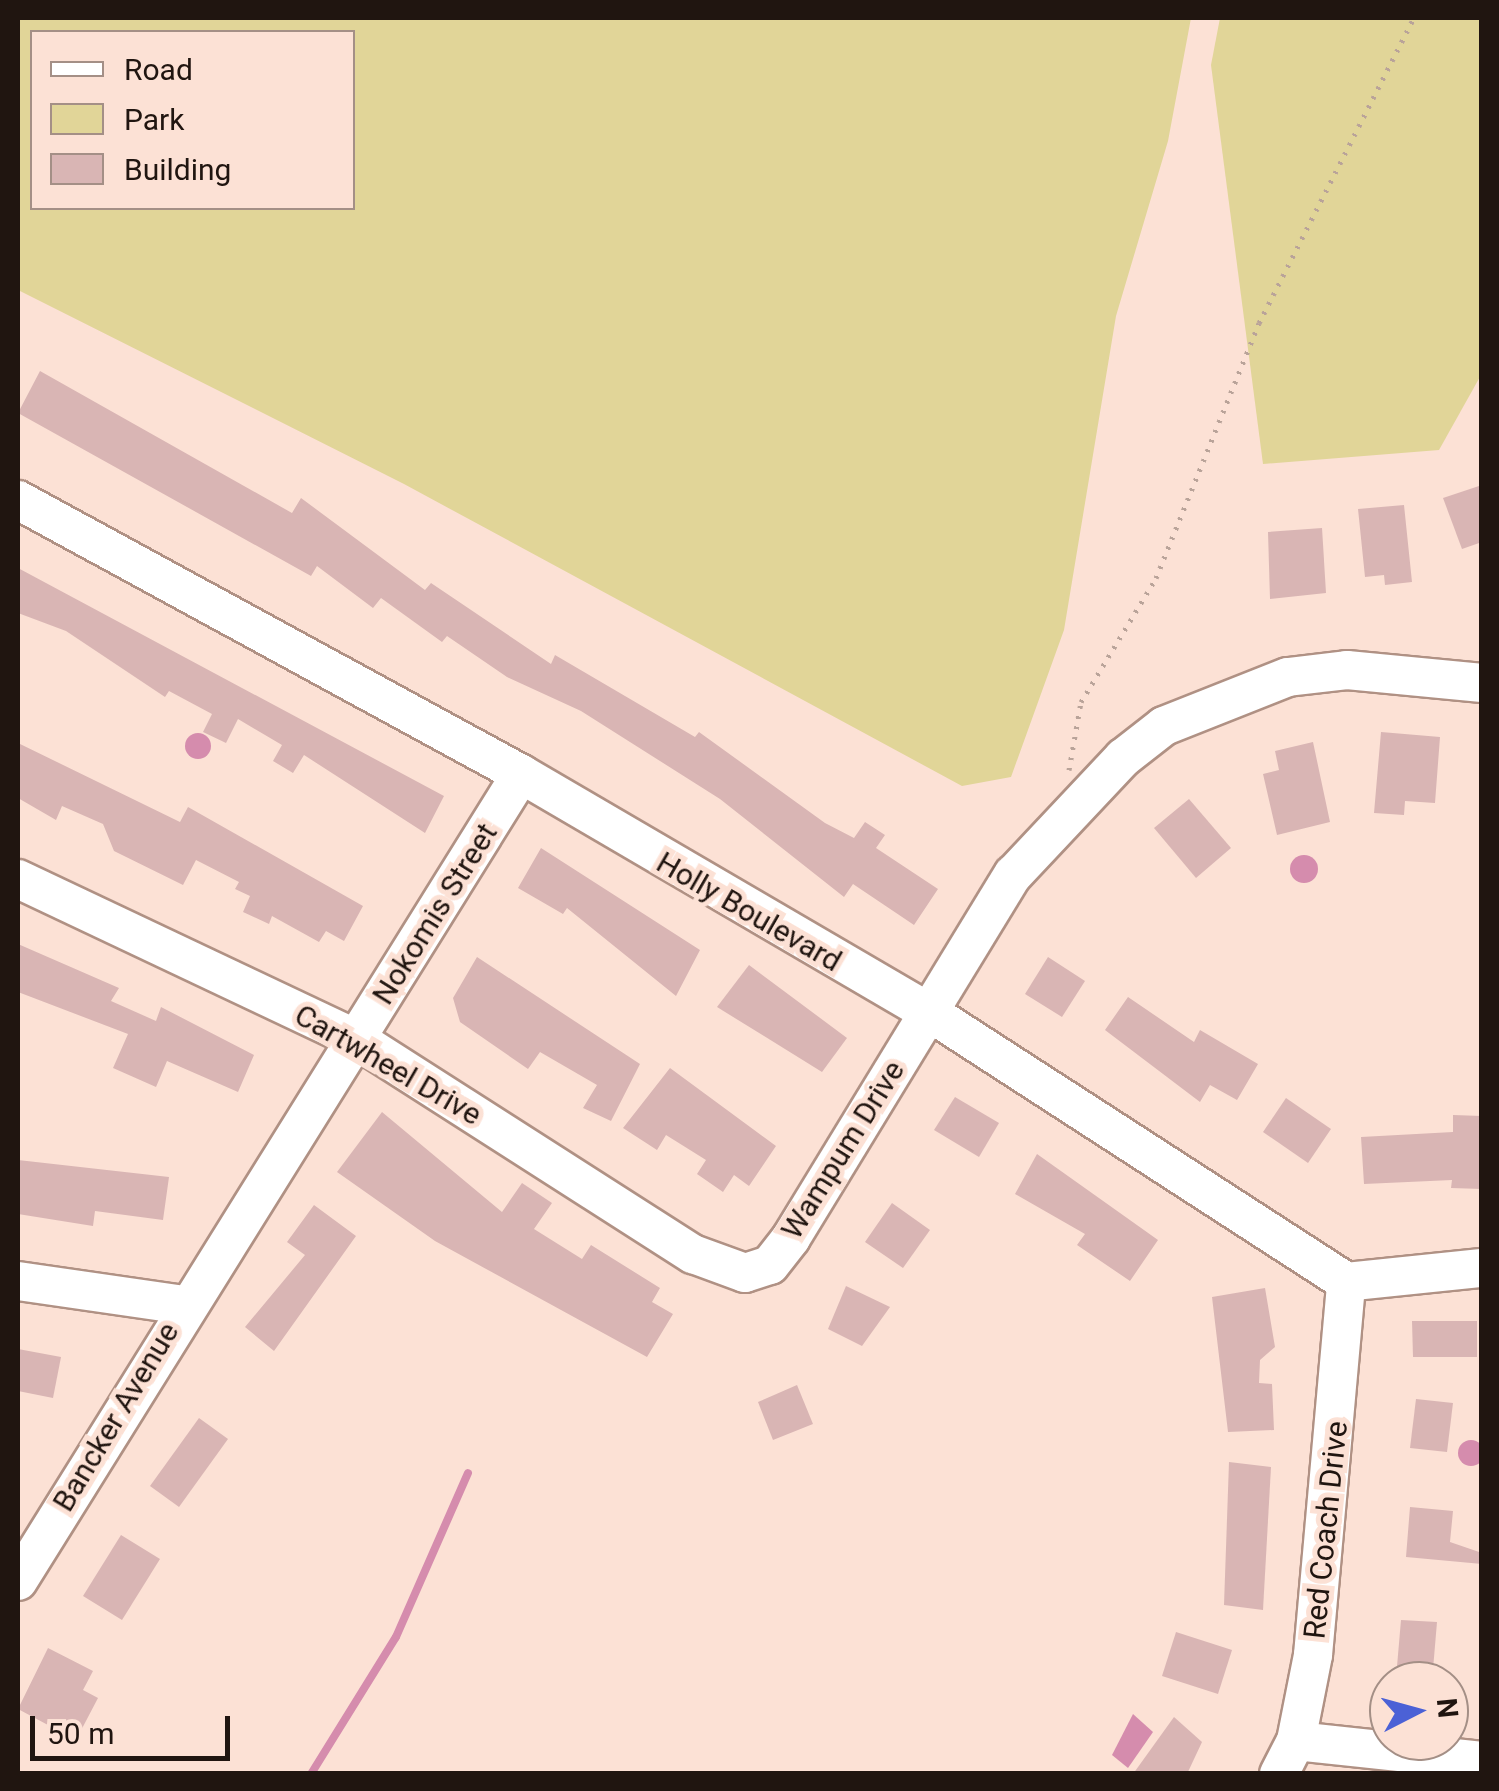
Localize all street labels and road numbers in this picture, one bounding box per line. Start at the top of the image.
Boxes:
street label: Nokomis Street [365,817,505,1011]
street label: Holly Boulevard [650,845,848,979]
street label: Cartwheel Drive [288,997,488,1133]
street label: Wampum Drive [774,1054,912,1246]
street label: Bancker Avenue [46,1316,186,1518]
street label: Red Coach Drive [1297,1419,1355,1641]

